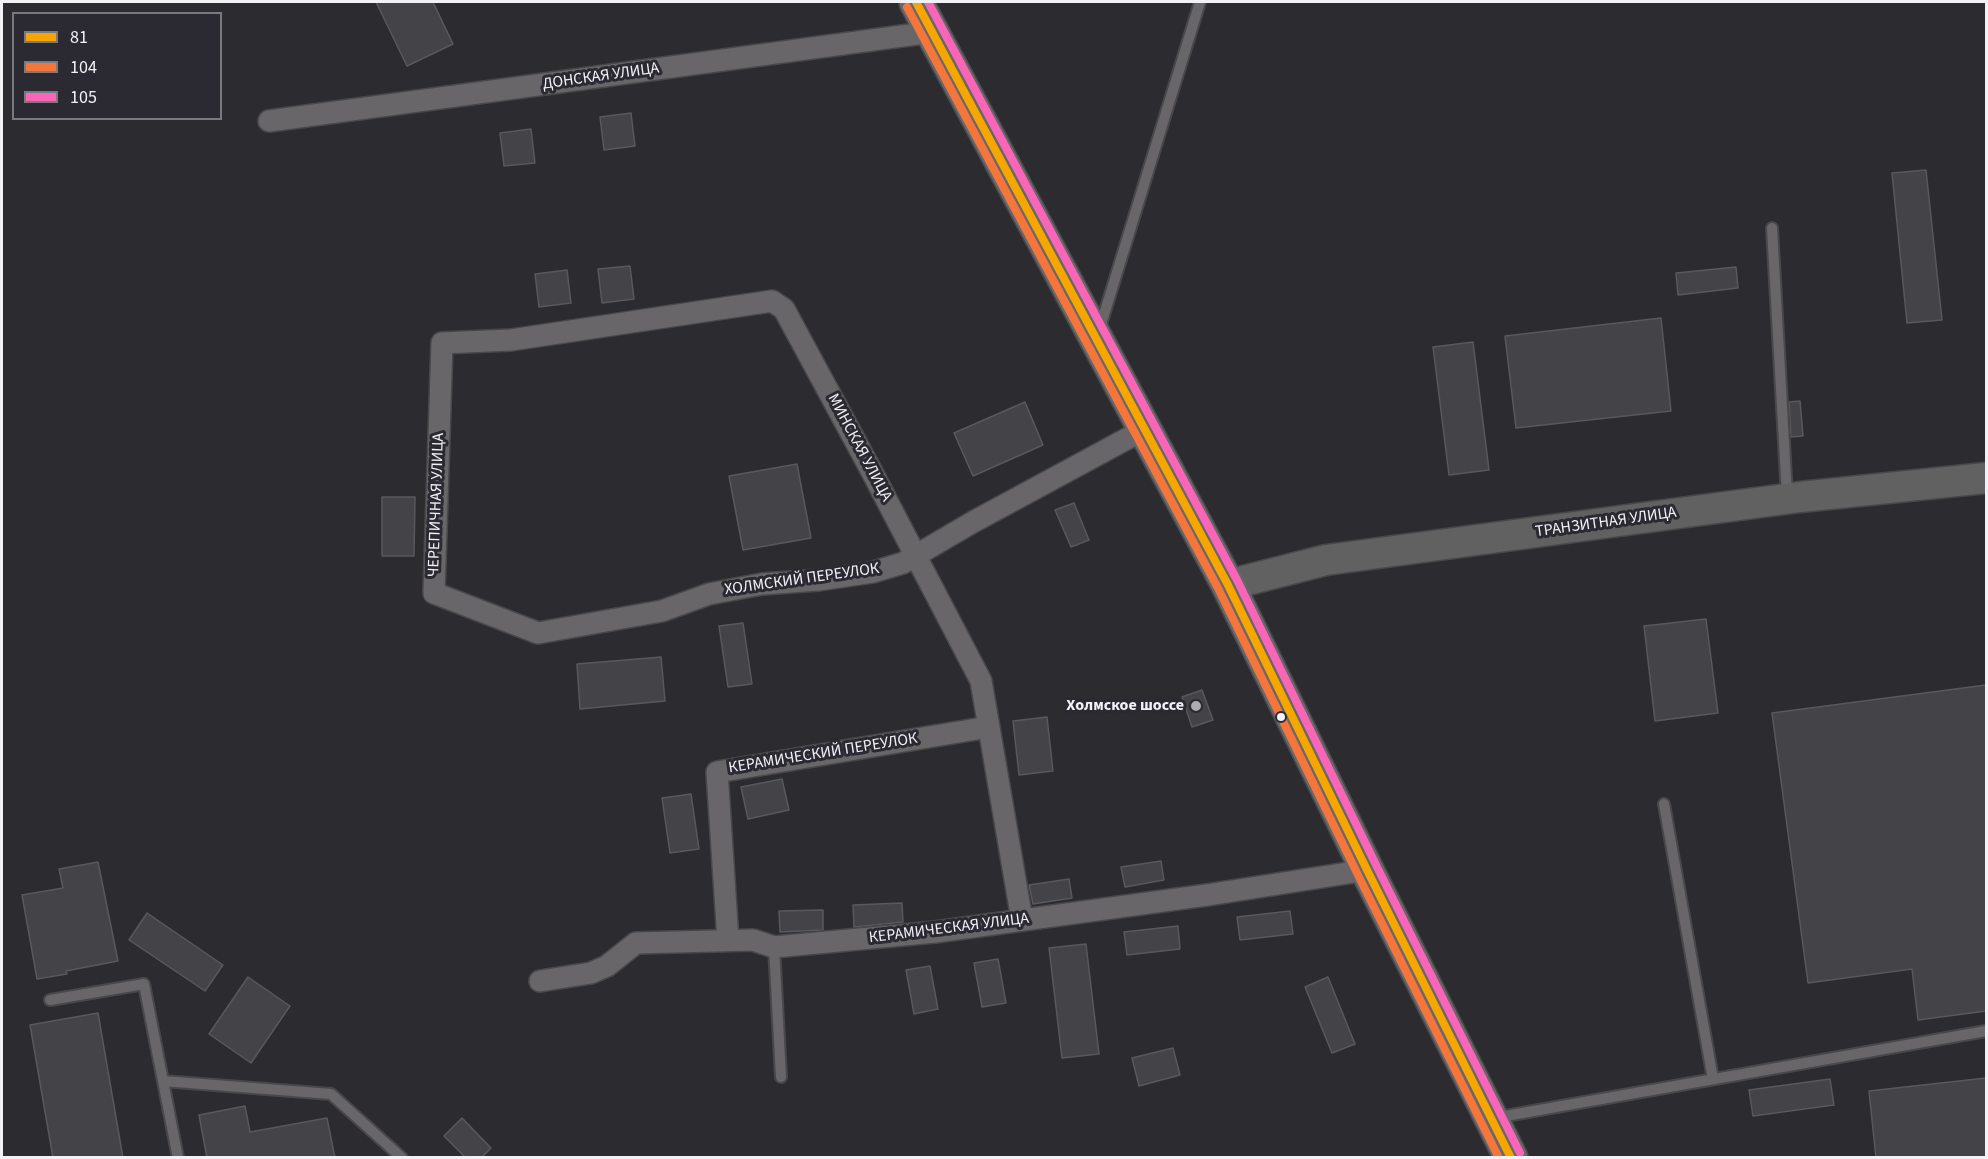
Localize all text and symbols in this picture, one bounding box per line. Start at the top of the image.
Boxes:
legend [12,12,222,120]
text: 81 [70,25,88,50]
text: 104 [70,55,97,80]
street label: ДОНСКАЯ УЛИЦА [541,59,661,95]
text: 105 [70,85,97,110]
street label: МИНСКАЯ УЛИЦА [823,391,895,505]
street label: ЧЕРЕПИЧНАЯ УЛИЦА [425,433,449,577]
street label: ТРАНЗИТНАЯ УЛИЦА [1534,504,1678,542]
street label: ХОЛМСКИЙ ПЕРЕУЛОК [723,560,881,600]
place label: Холмское шоссе [1066,696,1184,716]
marker: Холмское шоссе [1189,699,1203,713]
unlabelled marker [1275,711,1287,723]
street label: КЕРАМИЧЕСКИЙ ПЕРЕУЛОК [727,730,919,778]
street label: КЕРАМИЧЕСКАЯ УЛИЦА [868,910,1030,948]

